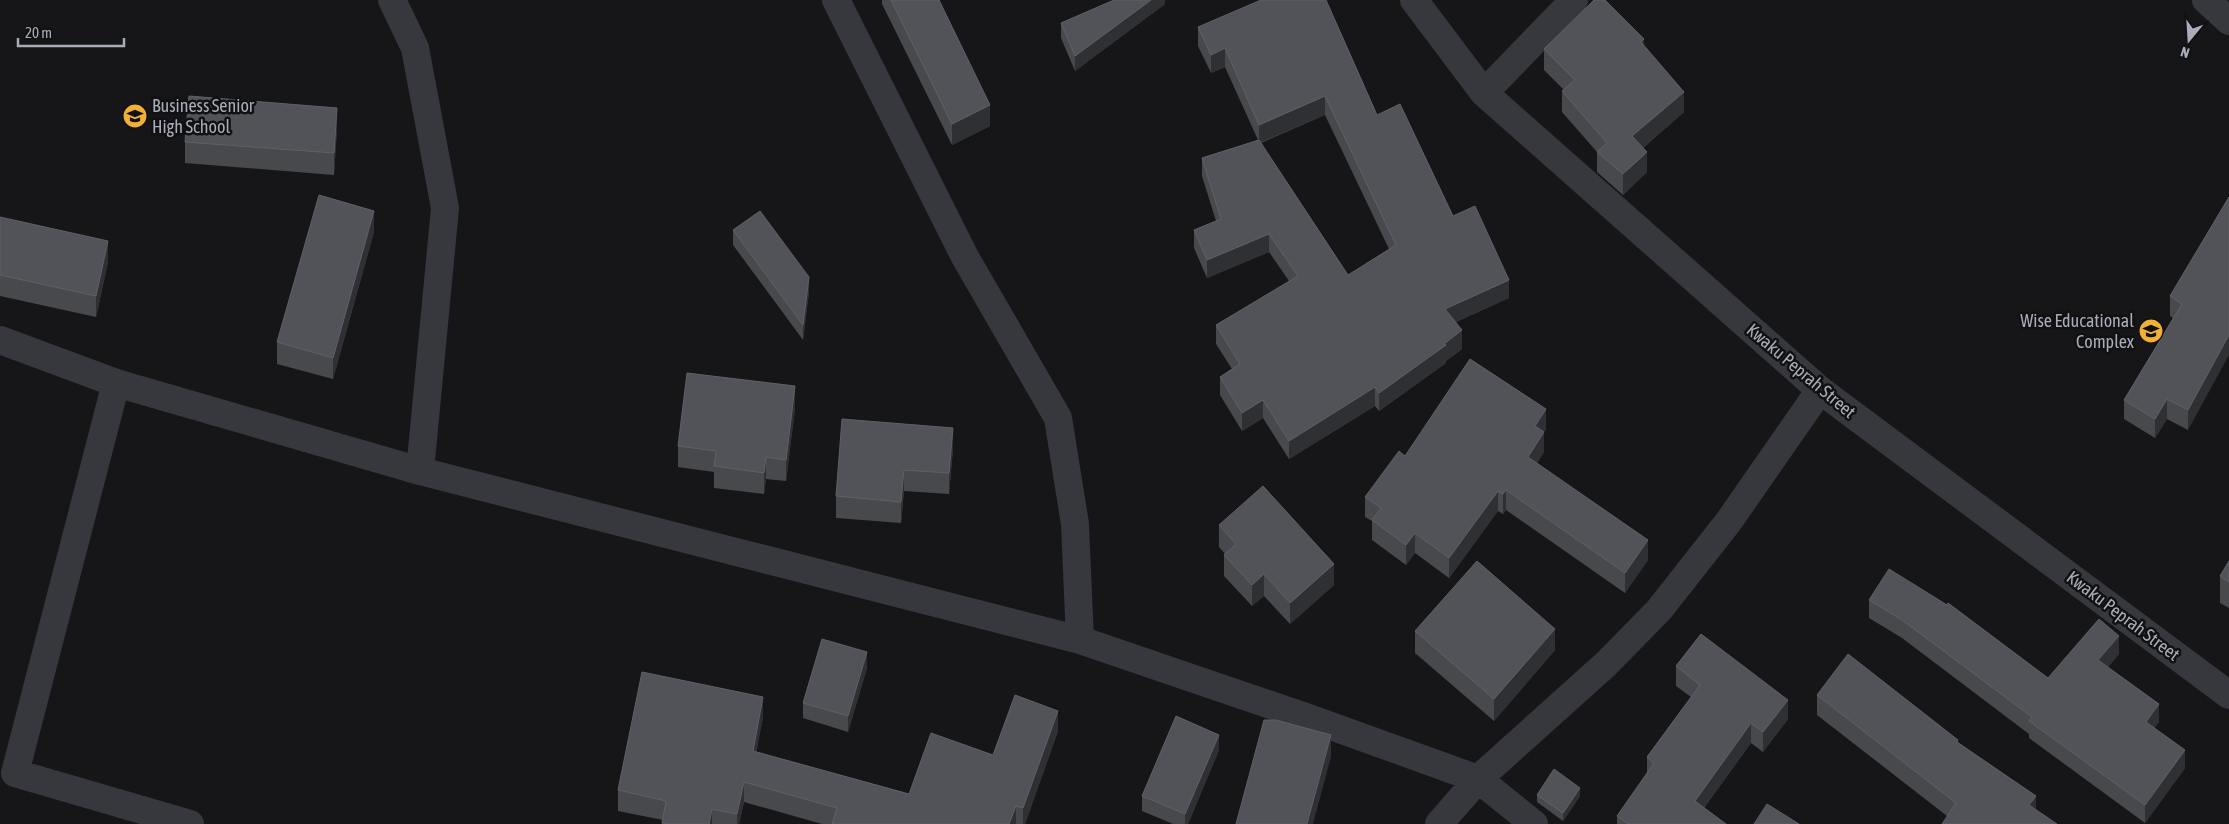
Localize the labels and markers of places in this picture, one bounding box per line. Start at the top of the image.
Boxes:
place label: Business Senior High School [152,95,255,137]
school or university icon: Business Senior High School [122,103,148,129]
place label: Wise Educational Complex [2020,310,2134,352]
school or university icon: Wise Educational Complex [2138,318,2164,344]

